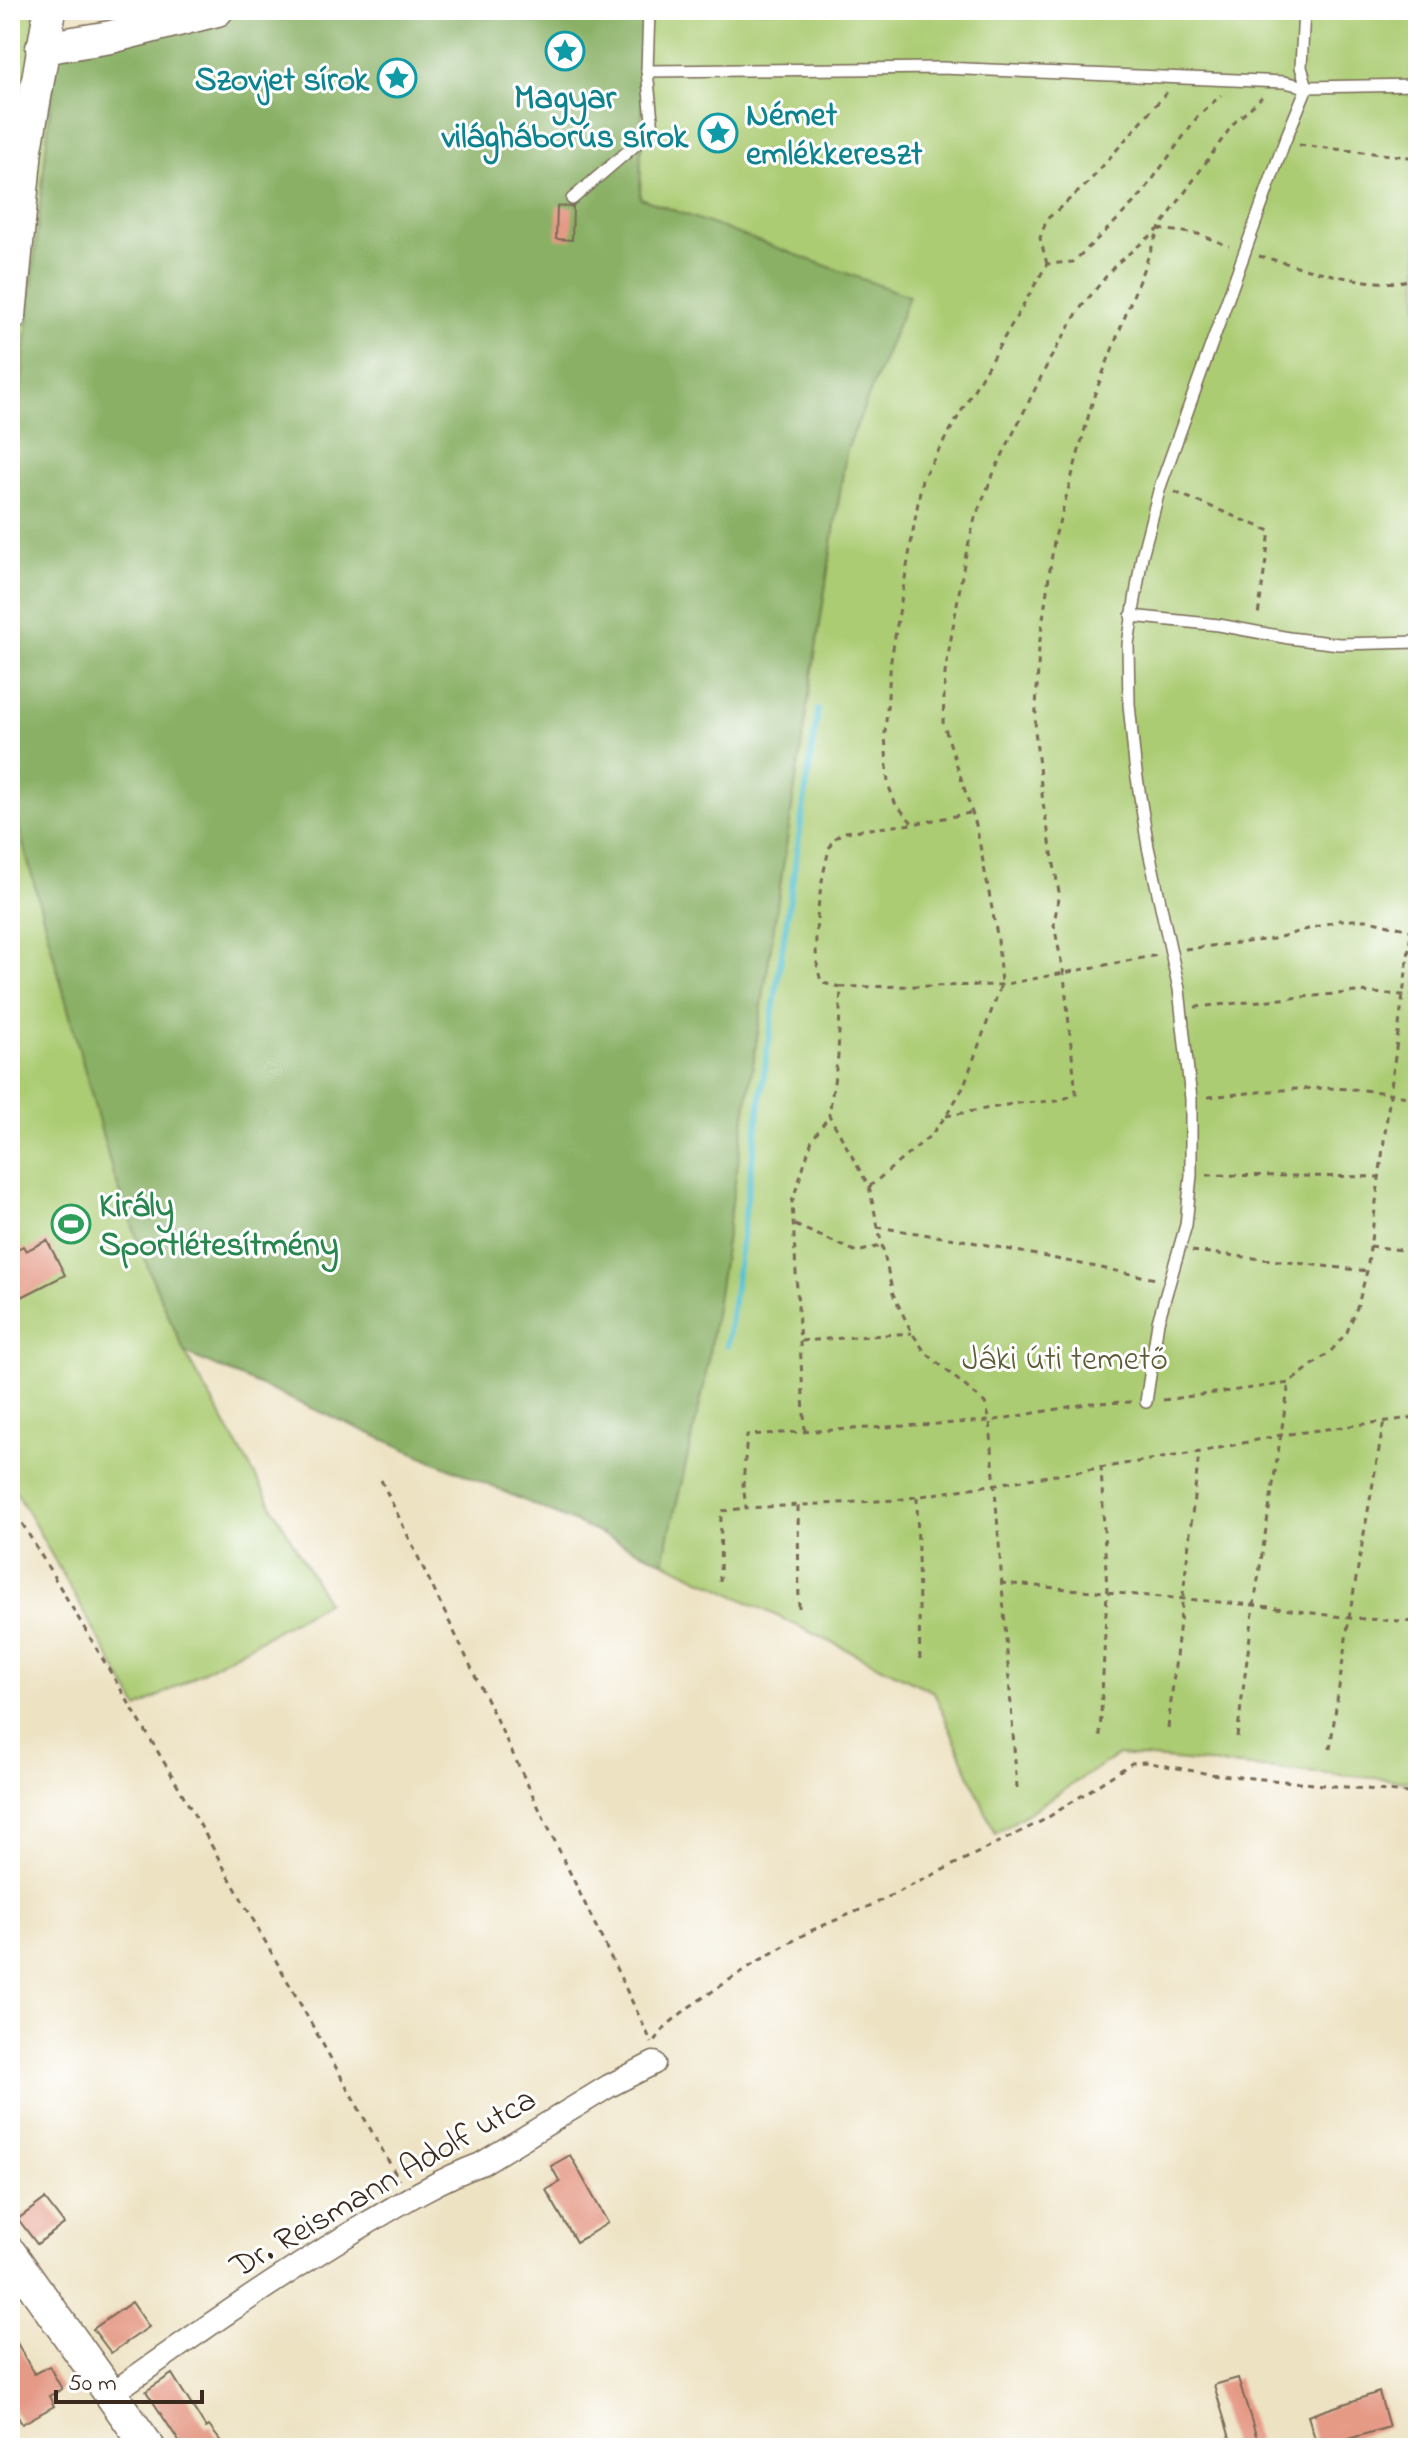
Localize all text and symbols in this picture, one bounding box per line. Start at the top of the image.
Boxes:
place icon: Magyar világháborús sírok [544,30,586,72]
place label: Szovjet sírok [195,57,370,107]
place icon: Szovjet sírok [376,57,418,99]
place label: Magyar világháborús sírok [441,75,689,165]
place label: Német emlékkereszt [746,92,923,181]
place icon: Német emlékkereszt [697,112,739,154]
place label: Király Sportlétesítmény [99,1183,339,1273]
sports icon: Király Sportlétesítmény [50,1203,92,1245]
park label: Jáki úti temető [962,1336,1168,1386]
street label: Dr. Reismann Adolf utca [221,2076,546,2293]
scale bar [56,2354,202,2404]
text: 50 m [68,2367,117,2402]

